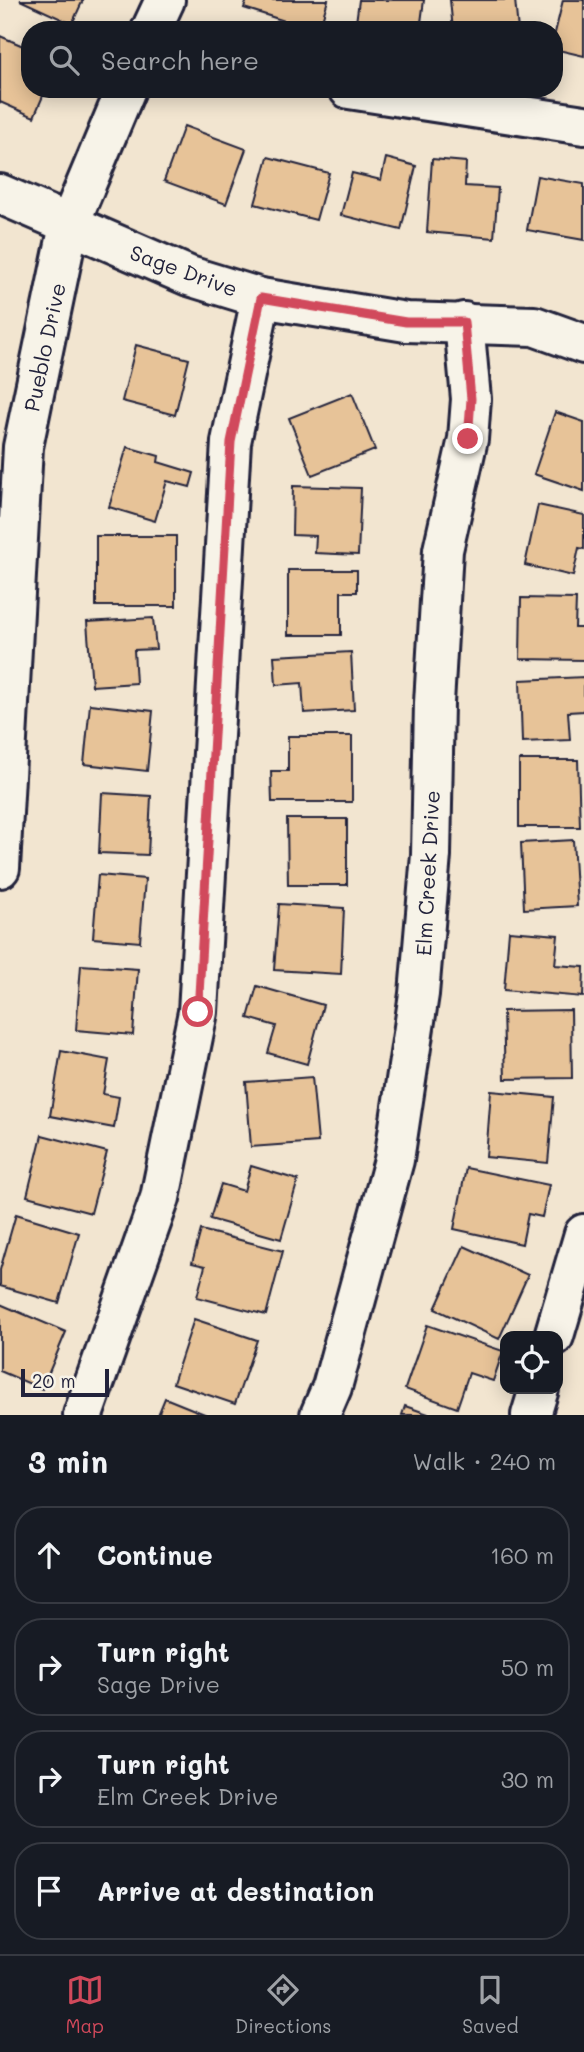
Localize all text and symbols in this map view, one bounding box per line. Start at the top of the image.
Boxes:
search box [21,21,563,98]
icon: search [45,41,83,79]
text: Search here [101,43,259,77]
street label: Sage Drive [127,238,241,302]
street label: Pueblo Drive [17,280,71,414]
route end [452,423,483,454]
street label: Elm Creek Drive [409,790,445,956]
route start [182,996,213,1027]
map controls [500,1331,563,1394]
button: locate [500,1331,563,1394]
scale bar [21,1366,108,1398]
text: 20 m [32,1368,76,1393]
text: 3 min [28,1441,108,1481]
text: Walk · 240 m [413,1446,556,1476]
icon: ahead [30,1536,68,1574]
text: Continue [97,1538,213,1572]
text: 160 m [490,1540,554,1570]
text: Turn right [97,1635,230,1669]
icon: right [30,1648,68,1686]
text: 50 m [501,1652,554,1682]
text: Sage Drive [97,1669,220,1699]
text: Turn right [97,1747,230,1781]
icon: right [30,1760,68,1798]
text: 30 m [501,1764,554,1794]
text: Elm Creek Drive [97,1781,278,1811]
icon: arrive [30,1872,68,1910]
text: Arrive at destination [97,1874,374,1908]
tab: Map [65,1971,104,2038]
tab: Directions [235,1971,331,2038]
tab: Saved [462,1971,519,2038]

